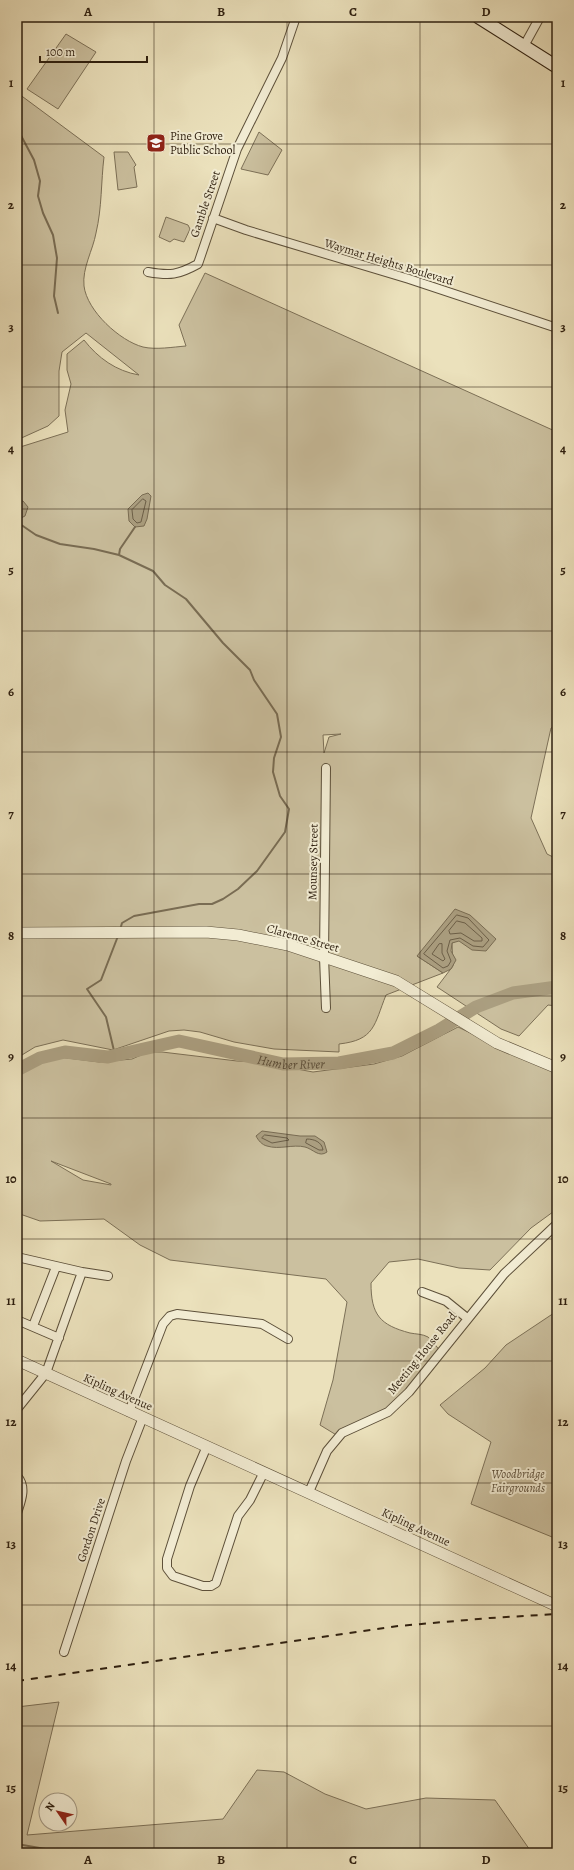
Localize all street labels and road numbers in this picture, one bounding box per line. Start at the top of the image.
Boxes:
street label: Gamble Street [186,168,224,240]
street label: Waymar Heights Boulevard [322,234,456,289]
street label: Mounsey Street [304,824,322,900]
street label: Clarence Street [265,920,341,956]
street label: Meeting House Road [384,1308,461,1398]
street label: Kipling Avenue [81,1370,155,1414]
street label: Gordon Drive [73,1496,109,1564]
street label: Kipling Avenue [379,1504,453,1550]

